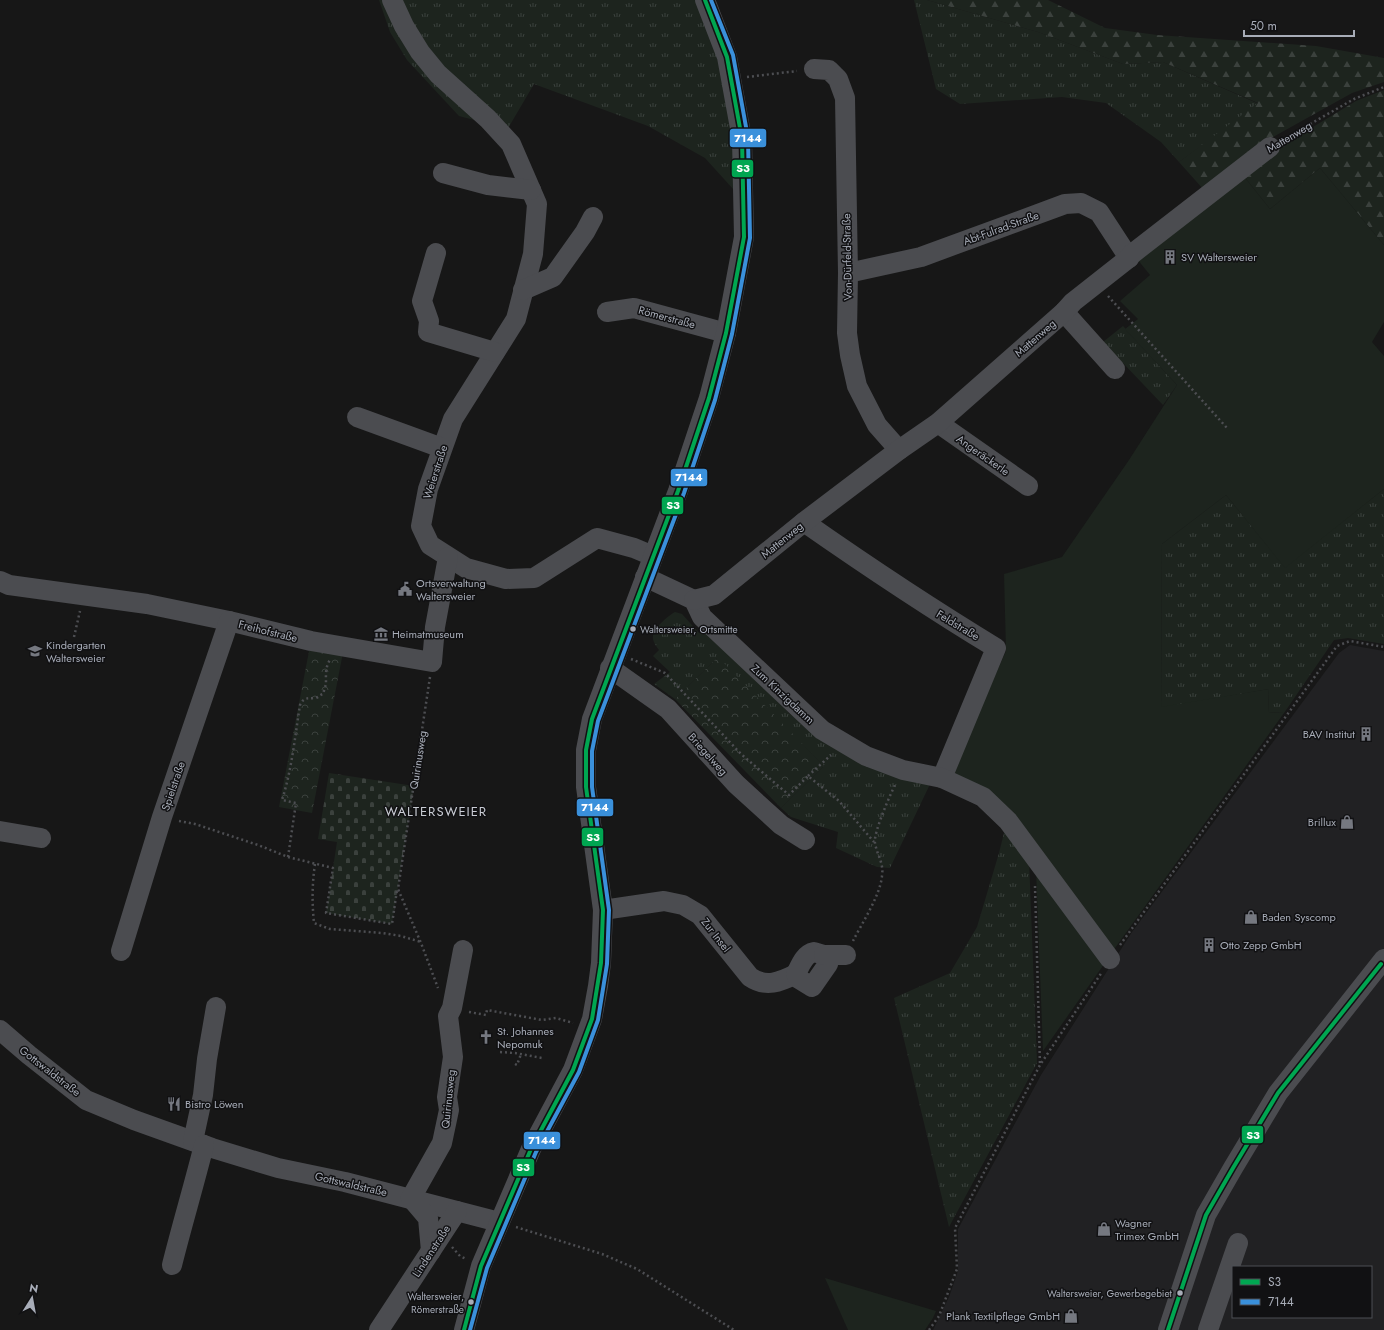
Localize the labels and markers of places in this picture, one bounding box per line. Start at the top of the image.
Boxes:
building icon: SV Waltersweier [1162,249,1178,265]
place label: SV Waltersweier [1181,249,1257,265]
place label: Ortsverwaltung Waltersweier [416,575,486,604]
public building icon: Ortsverwaltung Waltersweier [397,581,413,597]
place label: Waltersweier, Ortsmitte [640,622,738,637]
marker: Waltersweier, Ortsmitte [628,624,638,634]
museum icon: Heimatmuseum [373,626,389,642]
place label: Heimatmuseum [392,626,464,642]
place label: Kindergarten Waltersweier [46,637,106,666]
school or university icon: Kindergarten Waltersweier [27,643,43,659]
place label: BAV Institut [1303,726,1355,742]
building icon: BAV Institut [1358,726,1374,742]
place label: Brillux [1308,814,1336,830]
shop icon: Brillux [1339,814,1355,830]
shop icon: Baden Syscomp [1243,909,1259,925]
place label: Baden Syscomp [1262,909,1336,925]
building icon: Otto Zepp GmbH [1201,937,1217,953]
place label: Otto Zepp GmbH [1220,937,1302,953]
place label: St. Johannes Nepomuk [497,1023,554,1052]
church icon: St. Johannes Nepomuk [478,1029,494,1045]
restaurant icon: Bistro Löwen [166,1096,182,1112]
place label: Bistro Löwen [185,1096,244,1112]
place label: Wagner Trimex GmbH [1115,1215,1179,1244]
shop icon: Wagner Trimex GmbH [1096,1221,1112,1237]
place label: Waltersweier, Gewerbegebiet [1047,1286,1173,1301]
marker: Waltersweier, Gewerbegebiet [1175,1288,1185,1298]
place label: Waltersweier, Römerstraße [408,1289,464,1317]
marker: Waltersweier, Römerstraße [466,1297,476,1307]
place label: Plank Textilpflege GmbH [946,1308,1060,1324]
shop icon: Plank Textilpflege GmbH [1063,1308,1079,1324]

